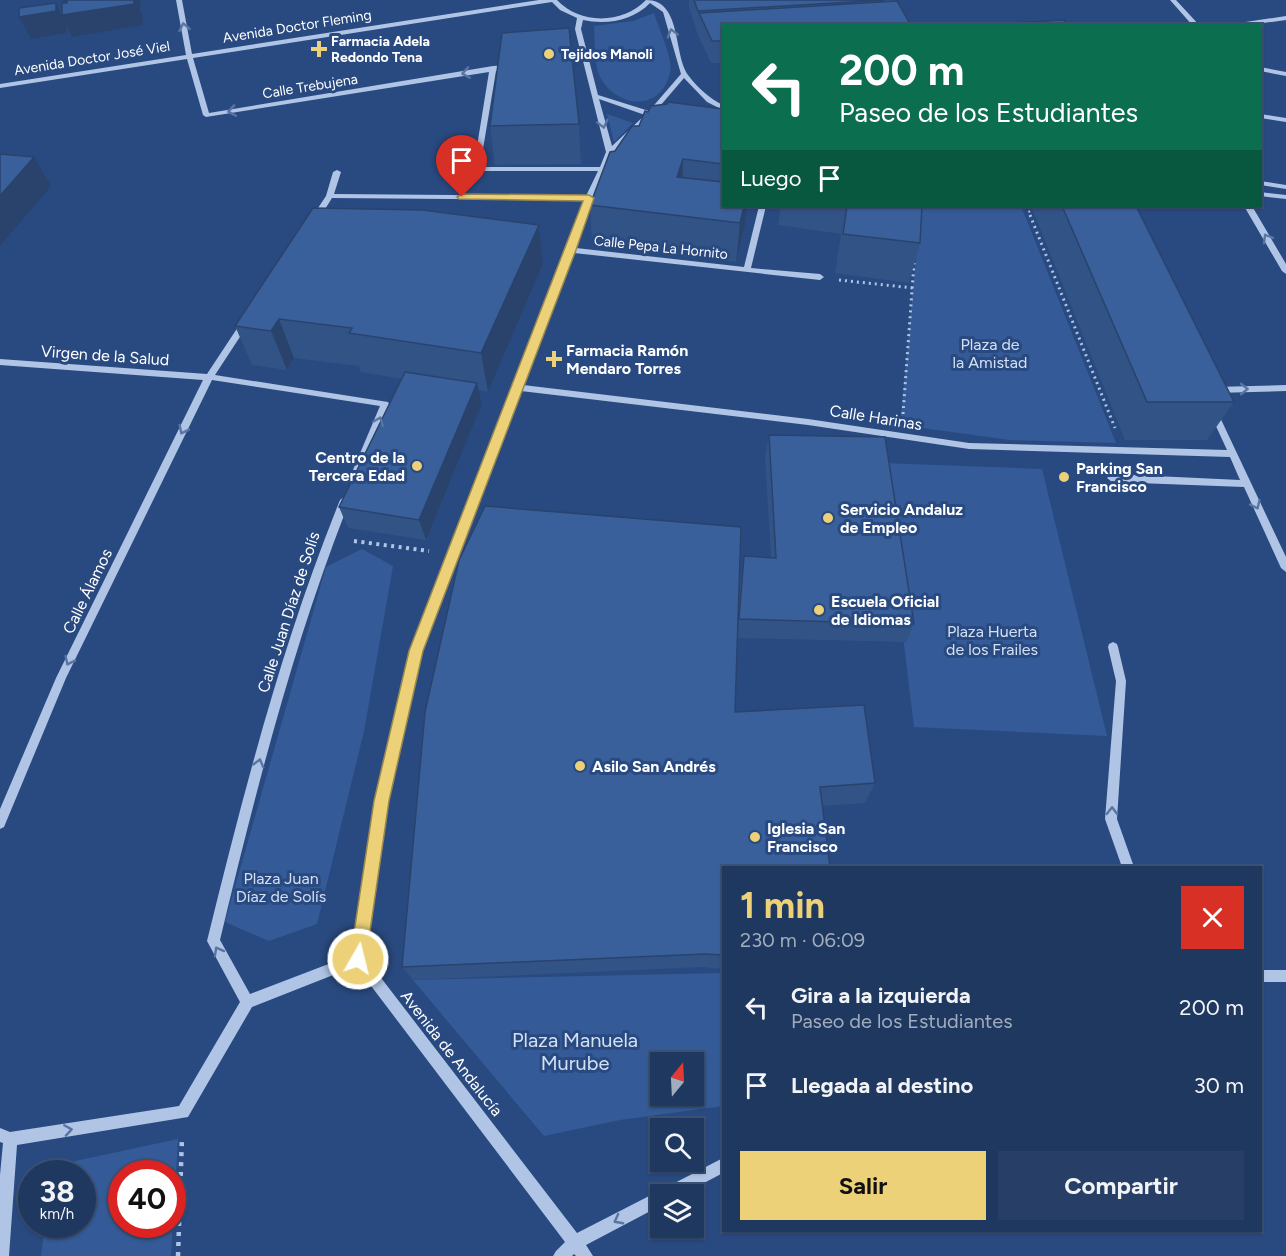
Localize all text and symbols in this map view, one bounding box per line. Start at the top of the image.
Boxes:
street label: Avenida Doctor Fleming [221,6,373,47]
one-way arrow [178,23,191,33]
one-way arrow [667,28,679,39]
place label: Farmacia Adela Redondo Tena [331,33,430,66]
street label: Avenida Doctor José Viel [13,38,171,79]
marker: Farmacia Adela Redondo Tena [312,42,326,56]
text: 200 m [839,45,964,96]
place label: Tejidos Manoli [561,46,653,63]
marker: Tejidos Manoli [542,47,556,61]
icon: left [740,48,818,126]
one-way arrow [461,66,470,78]
street label: Calle Trebujena [261,71,359,102]
text: Paseo de los Estudiantes [839,96,1138,129]
one-way arrow [227,104,237,116]
one-way arrow [596,119,609,129]
pin [436,135,487,197]
icon: arrive [445,144,478,177]
icon: arrive [813,162,846,195]
text: Luego [740,165,801,192]
street label: Calle Pepa La Hornito [593,232,729,263]
one-way arrow [1263,234,1274,244]
park label: Plaza de la Amistad [953,335,1027,372]
place label: Farmacia Ramón Mendaro Torres [566,341,688,378]
street label: Virgen de la Salud [40,342,170,369]
marker: Farmacia Ramón Mendaro Torres [547,352,561,366]
one-way arrow [1240,383,1249,395]
street label: Calle Harinas [828,401,923,434]
one-way arrow [372,416,384,427]
one-way arrow [179,423,190,434]
place label: Centro de la Tercera Edad [309,448,405,485]
marker: Centro de la Tercera Edad [410,459,424,473]
place label: Parking San Francisco [1076,459,1163,496]
marker: Parking San Francisco [1057,470,1071,484]
one-way arrow [1249,499,1261,510]
place label: Servicio Andaluz de Empleo [840,500,963,537]
marker: Servicio Andaluz de Empleo [821,511,835,525]
street label: Calle Juan Díaz de Solís [253,529,323,695]
street label: Calle Álamos [59,546,116,637]
place label: Escuela Oficial de Idiomas [831,592,939,629]
marker: Escuela Oficial de Idiomas [812,603,826,617]
park label: Plaza Huerta de los Frailes [946,622,1038,659]
one-way arrow [65,655,77,666]
place label: Asilo San Andrés [592,757,716,776]
one-way arrow [252,758,265,768]
marker: Asilo San Andrés [573,759,587,773]
one-way arrow [1106,807,1118,816]
place label: Iglesia San Francisco [767,819,845,856]
marker: Iglesia San Francisco [748,830,762,844]
park label: Plaza Juan Díaz de Solís [236,869,326,906]
text: 1 min [740,884,825,927]
button: close [1181,886,1244,949]
position arrow [326,927,390,991]
text: 230 m · 06:09 [740,928,865,952]
one-way arrow [214,946,226,957]
text: Gira a la izquierda [791,982,971,1009]
street label: Avenida de Andalucía [397,987,506,1120]
icon: left [740,991,773,1024]
text: 200 m [1179,994,1244,1021]
text: Paseo de los Estudiantes [791,1009,1013,1033]
park label: Plaza Manuela Murube [512,1028,638,1075]
north arrow [650,1052,704,1106]
map controls [650,1052,704,1238]
icon: arrive [740,1069,773,1102]
text: Llegada al destino [791,1072,973,1099]
text: 30 m [1194,1072,1244,1099]
button: search [650,1118,704,1172]
one-way arrow [64,1124,73,1136]
button: Salir [740,1151,986,1220]
button: Compartir [998,1151,1244,1220]
speed limit sign: 40 [108,1160,186,1238]
text: 38 [39,1173,75,1210]
button: layers [650,1184,704,1238]
text: km/h [40,1205,74,1223]
one-way arrow [614,1213,624,1224]

